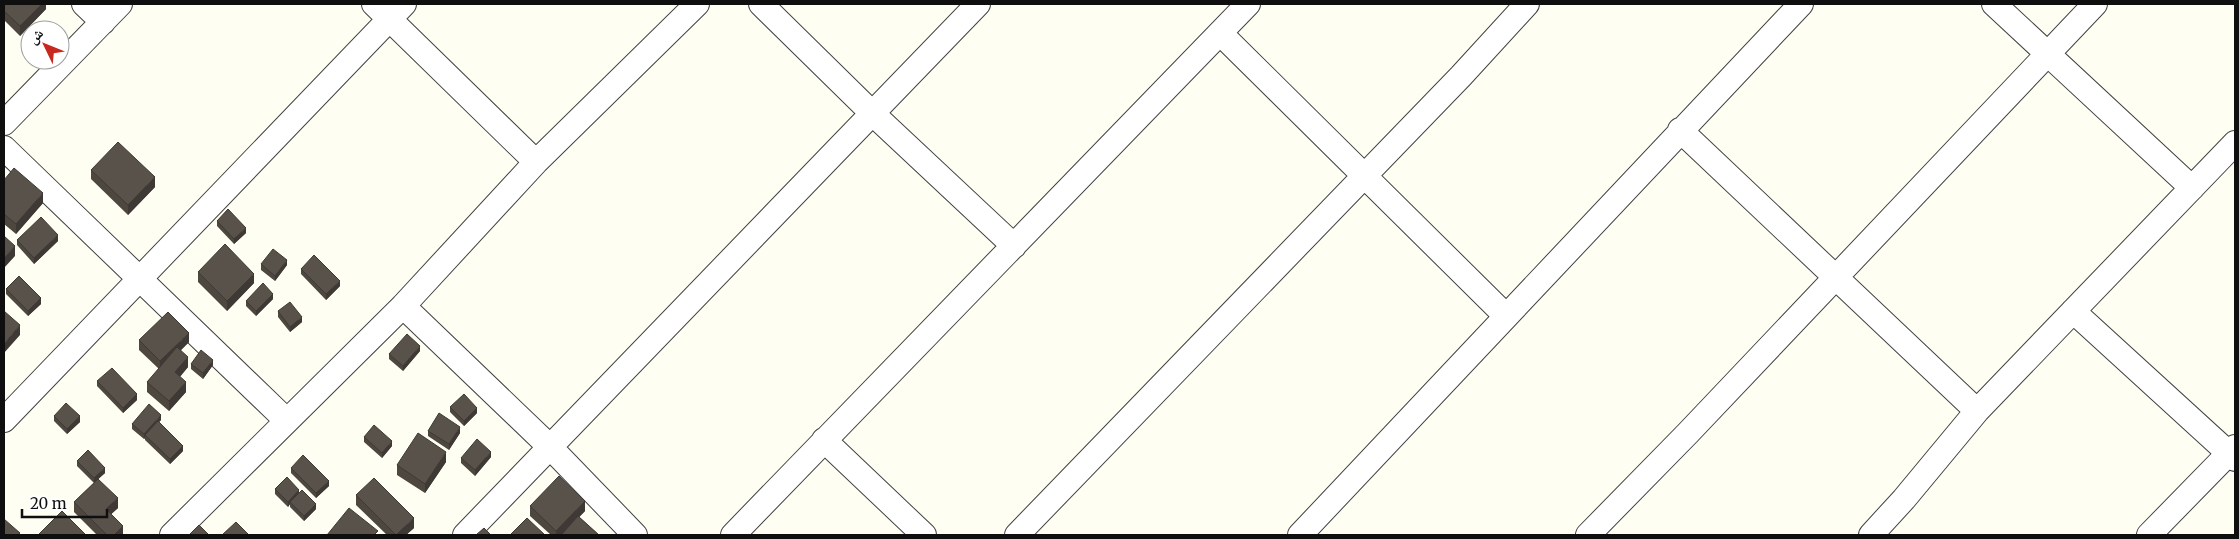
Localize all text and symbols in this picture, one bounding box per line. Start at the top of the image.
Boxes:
north arrow [20,20,70,70]
text: ش [24,24,47,48]
scale bar [22,486,108,518]
text: 20 m [30,494,67,513]

